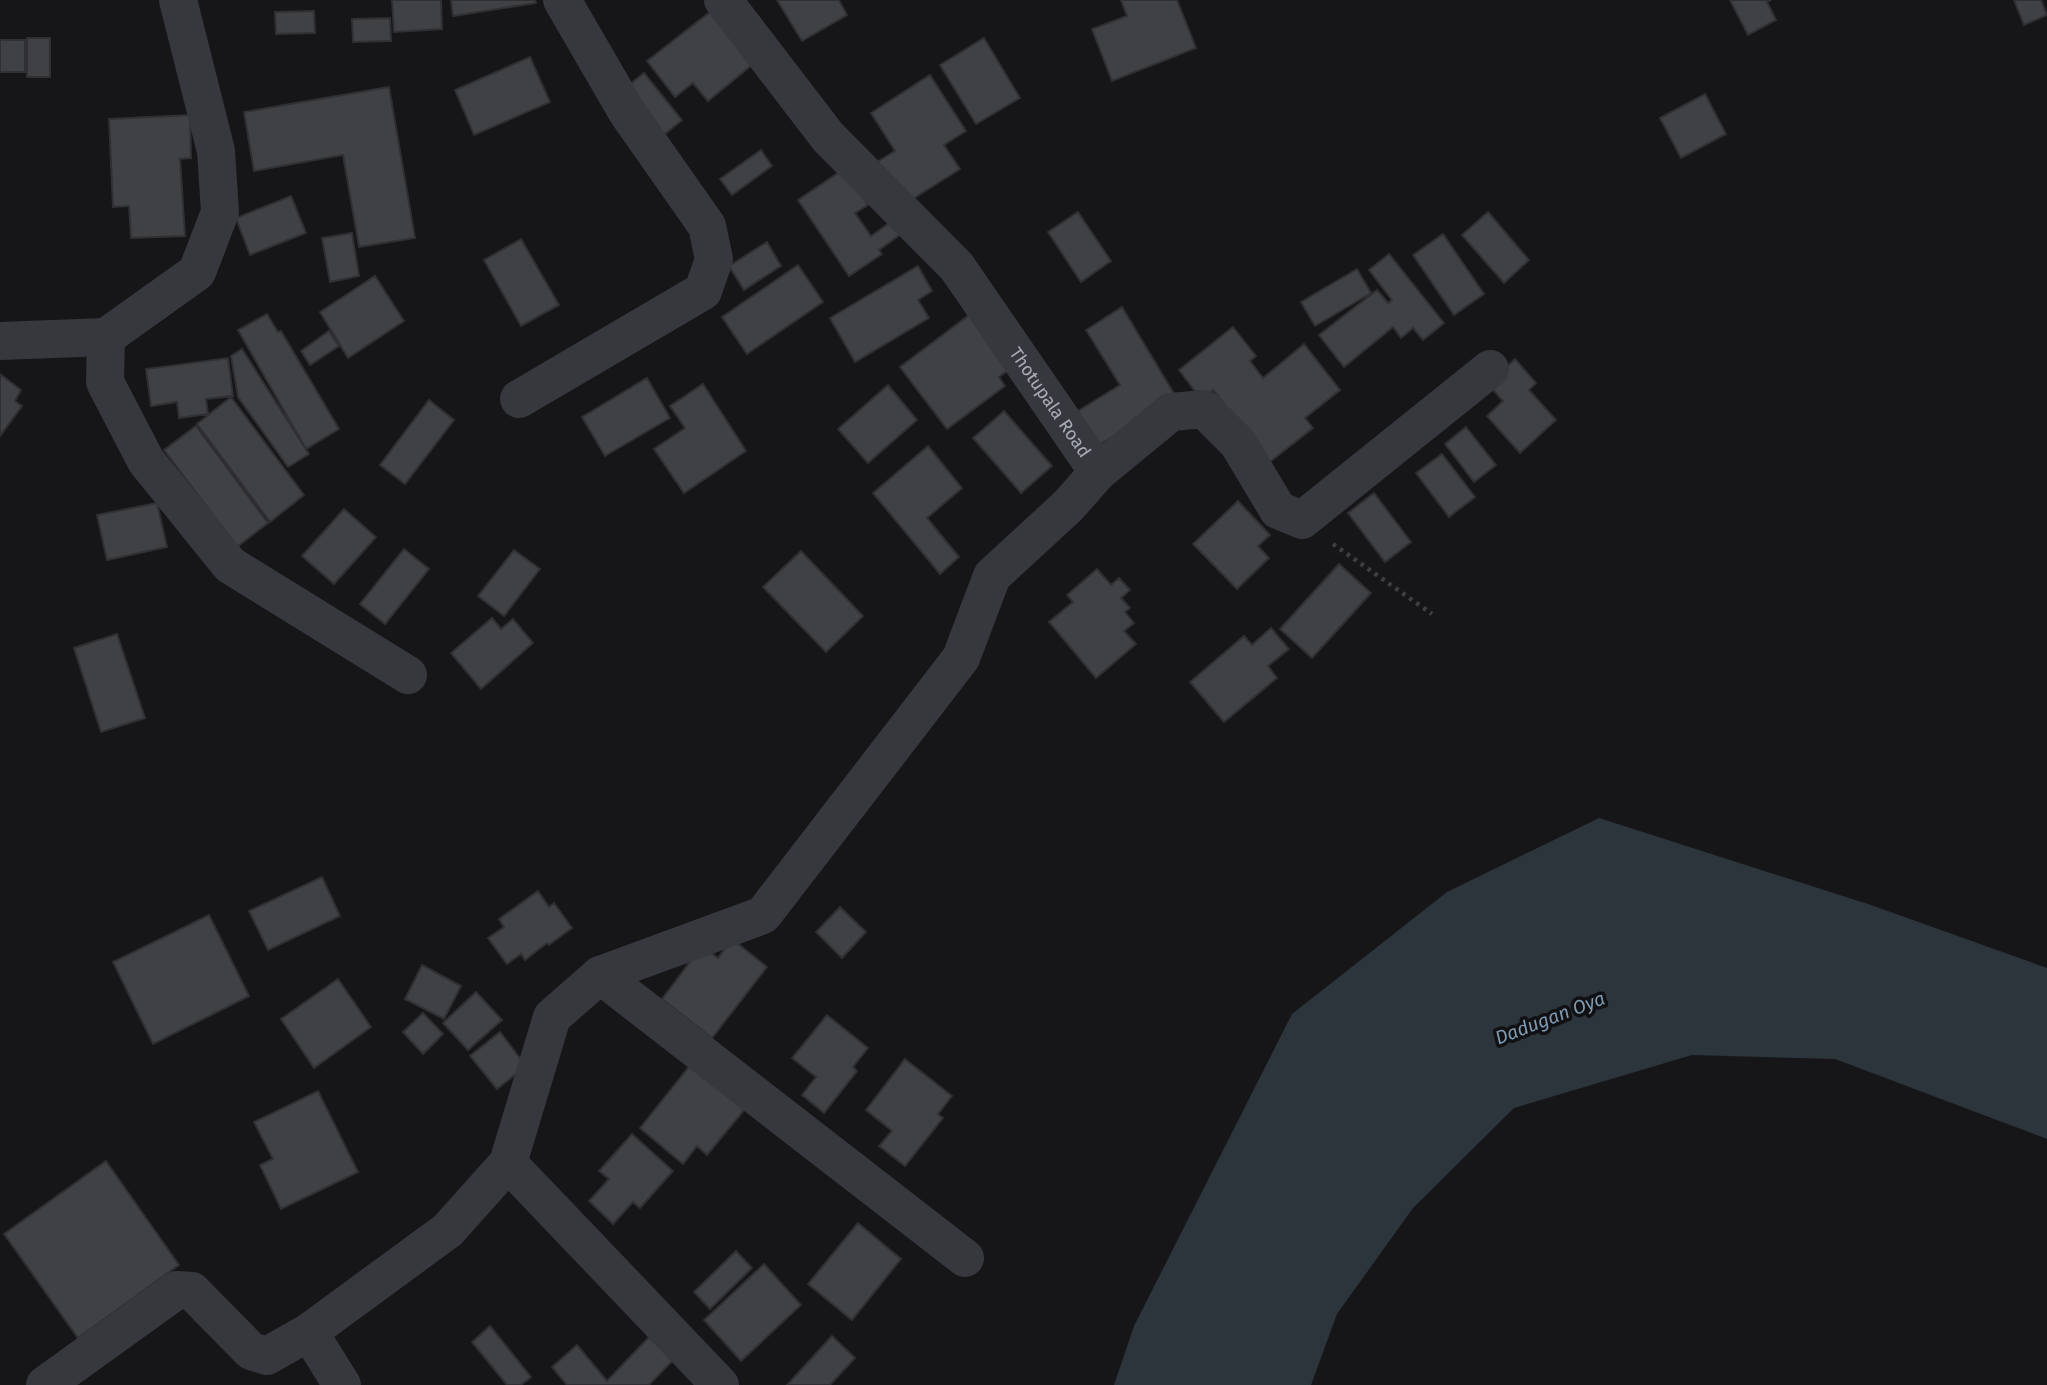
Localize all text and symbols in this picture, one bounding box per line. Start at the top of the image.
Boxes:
street label: Thotupala Road [1005,343,1096,462]
water label: Dadugan Oya [1492,987,1608,1049]

